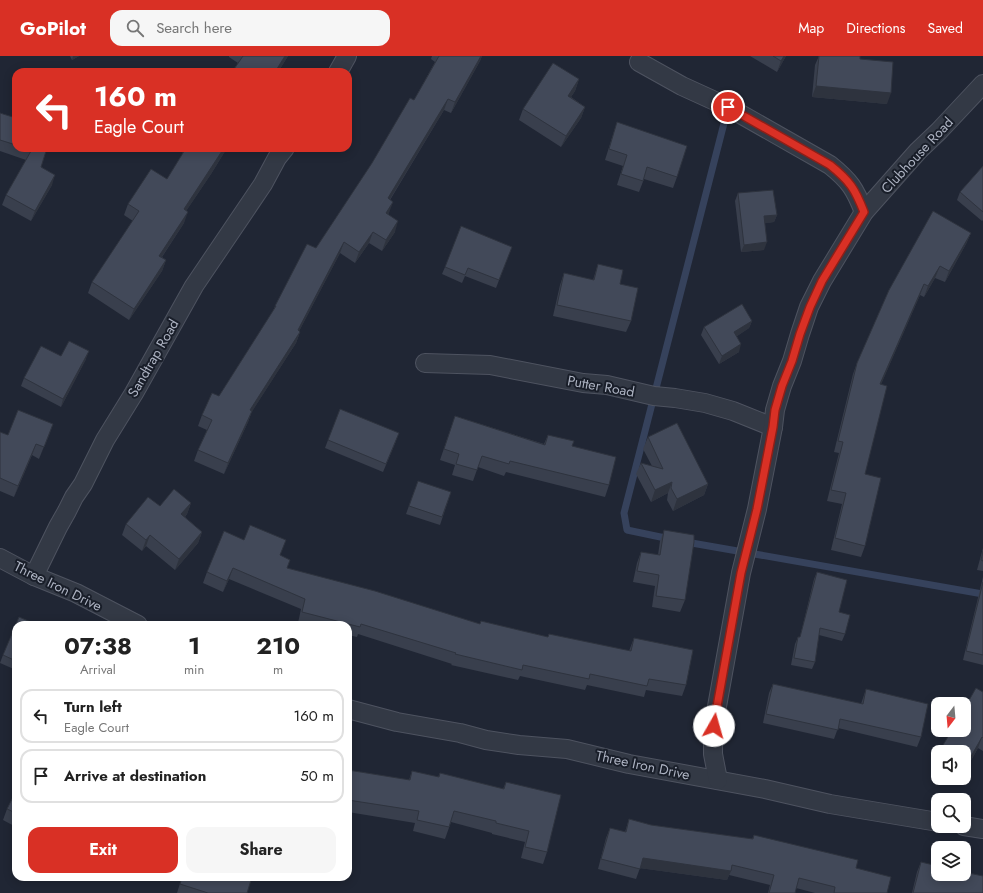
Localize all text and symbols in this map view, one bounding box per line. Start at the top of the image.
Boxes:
search box [110,10,390,46]
text: GoPilot [20,15,86,42]
icon: search [124,17,146,39]
text: Search here [156,17,232,39]
text: Map [798,18,824,38]
text: Directions [846,18,906,38]
text: Saved [928,18,963,38]
text: 160 m [94,76,177,117]
icon: left [28,84,80,136]
pin [711,90,745,124]
icon: arrive [717,96,739,118]
street label: Clubhouse Road [876,112,958,198]
text: Eagle Court [94,114,184,140]
street label: Sandtrap Road [123,315,183,401]
street label: Putter Road [566,370,636,402]
street label: Three Iron Drive [11,556,105,616]
text: 07:38 [64,628,132,663]
text: 1 [188,628,200,663]
text: 210 [256,628,300,663]
text: Arrival [80,660,116,679]
text: min [184,660,204,679]
text: m [273,660,283,679]
text: Turn left [64,696,122,718]
north arrow [931,697,971,737]
map controls [931,697,971,881]
icon: left [30,705,52,727]
text: 160 m [293,705,334,727]
position arrow [693,705,735,747]
text: Eagle Court [64,718,129,737]
street label: Three Iron Drive [594,745,692,785]
button: sound [931,745,971,785]
icon: arrive [30,765,52,787]
text: Arrive at destination [64,765,206,787]
text: 50 m [300,765,334,787]
button: search [931,793,971,833]
button: Exit [28,827,178,873]
button: Share [186,827,336,873]
button: layers [931,841,971,881]

